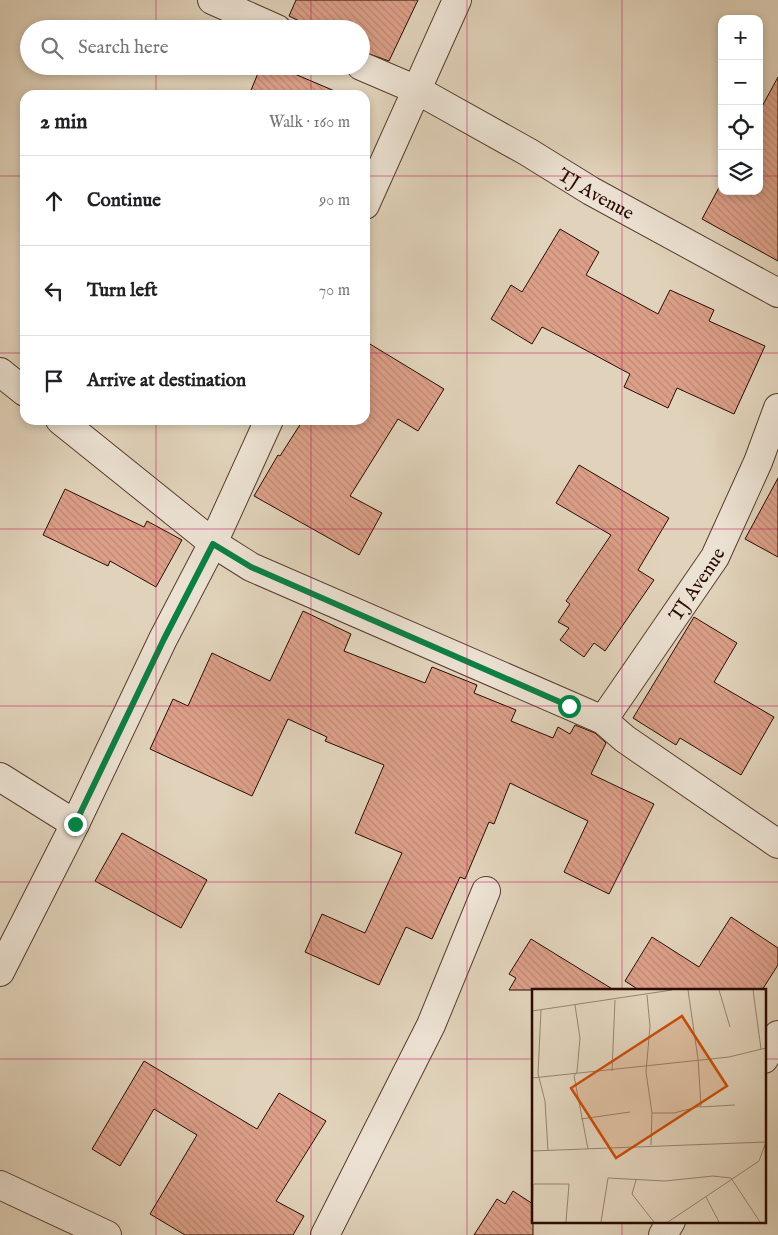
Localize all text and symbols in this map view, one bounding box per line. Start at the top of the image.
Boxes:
map controls [718,15,763,195]
button: + [718,15,763,60]
search box [20,20,370,75]
icon: search [38,34,66,62]
text: Search here [78,36,169,60]
button: − [718,60,763,105]
button: locate [718,105,763,150]
text: 2 min [40,109,87,136]
text: Walk · 160 m [269,113,350,133]
button: layers [718,150,763,195]
street label: TJ Avenue [553,164,638,226]
icon: ahead [40,187,68,215]
text: Continue [87,189,161,213]
text: 90 m [319,191,350,211]
icon: left [40,277,68,305]
text: Turn left [87,279,158,303]
text: 70 m [319,281,350,301]
icon: arrive [40,367,68,395]
text: Arrive at destination [87,369,246,393]
street label: TJ Avenue [664,544,732,626]
route start [558,695,581,718]
route end [64,813,87,836]
inset map [532,989,766,1222]

